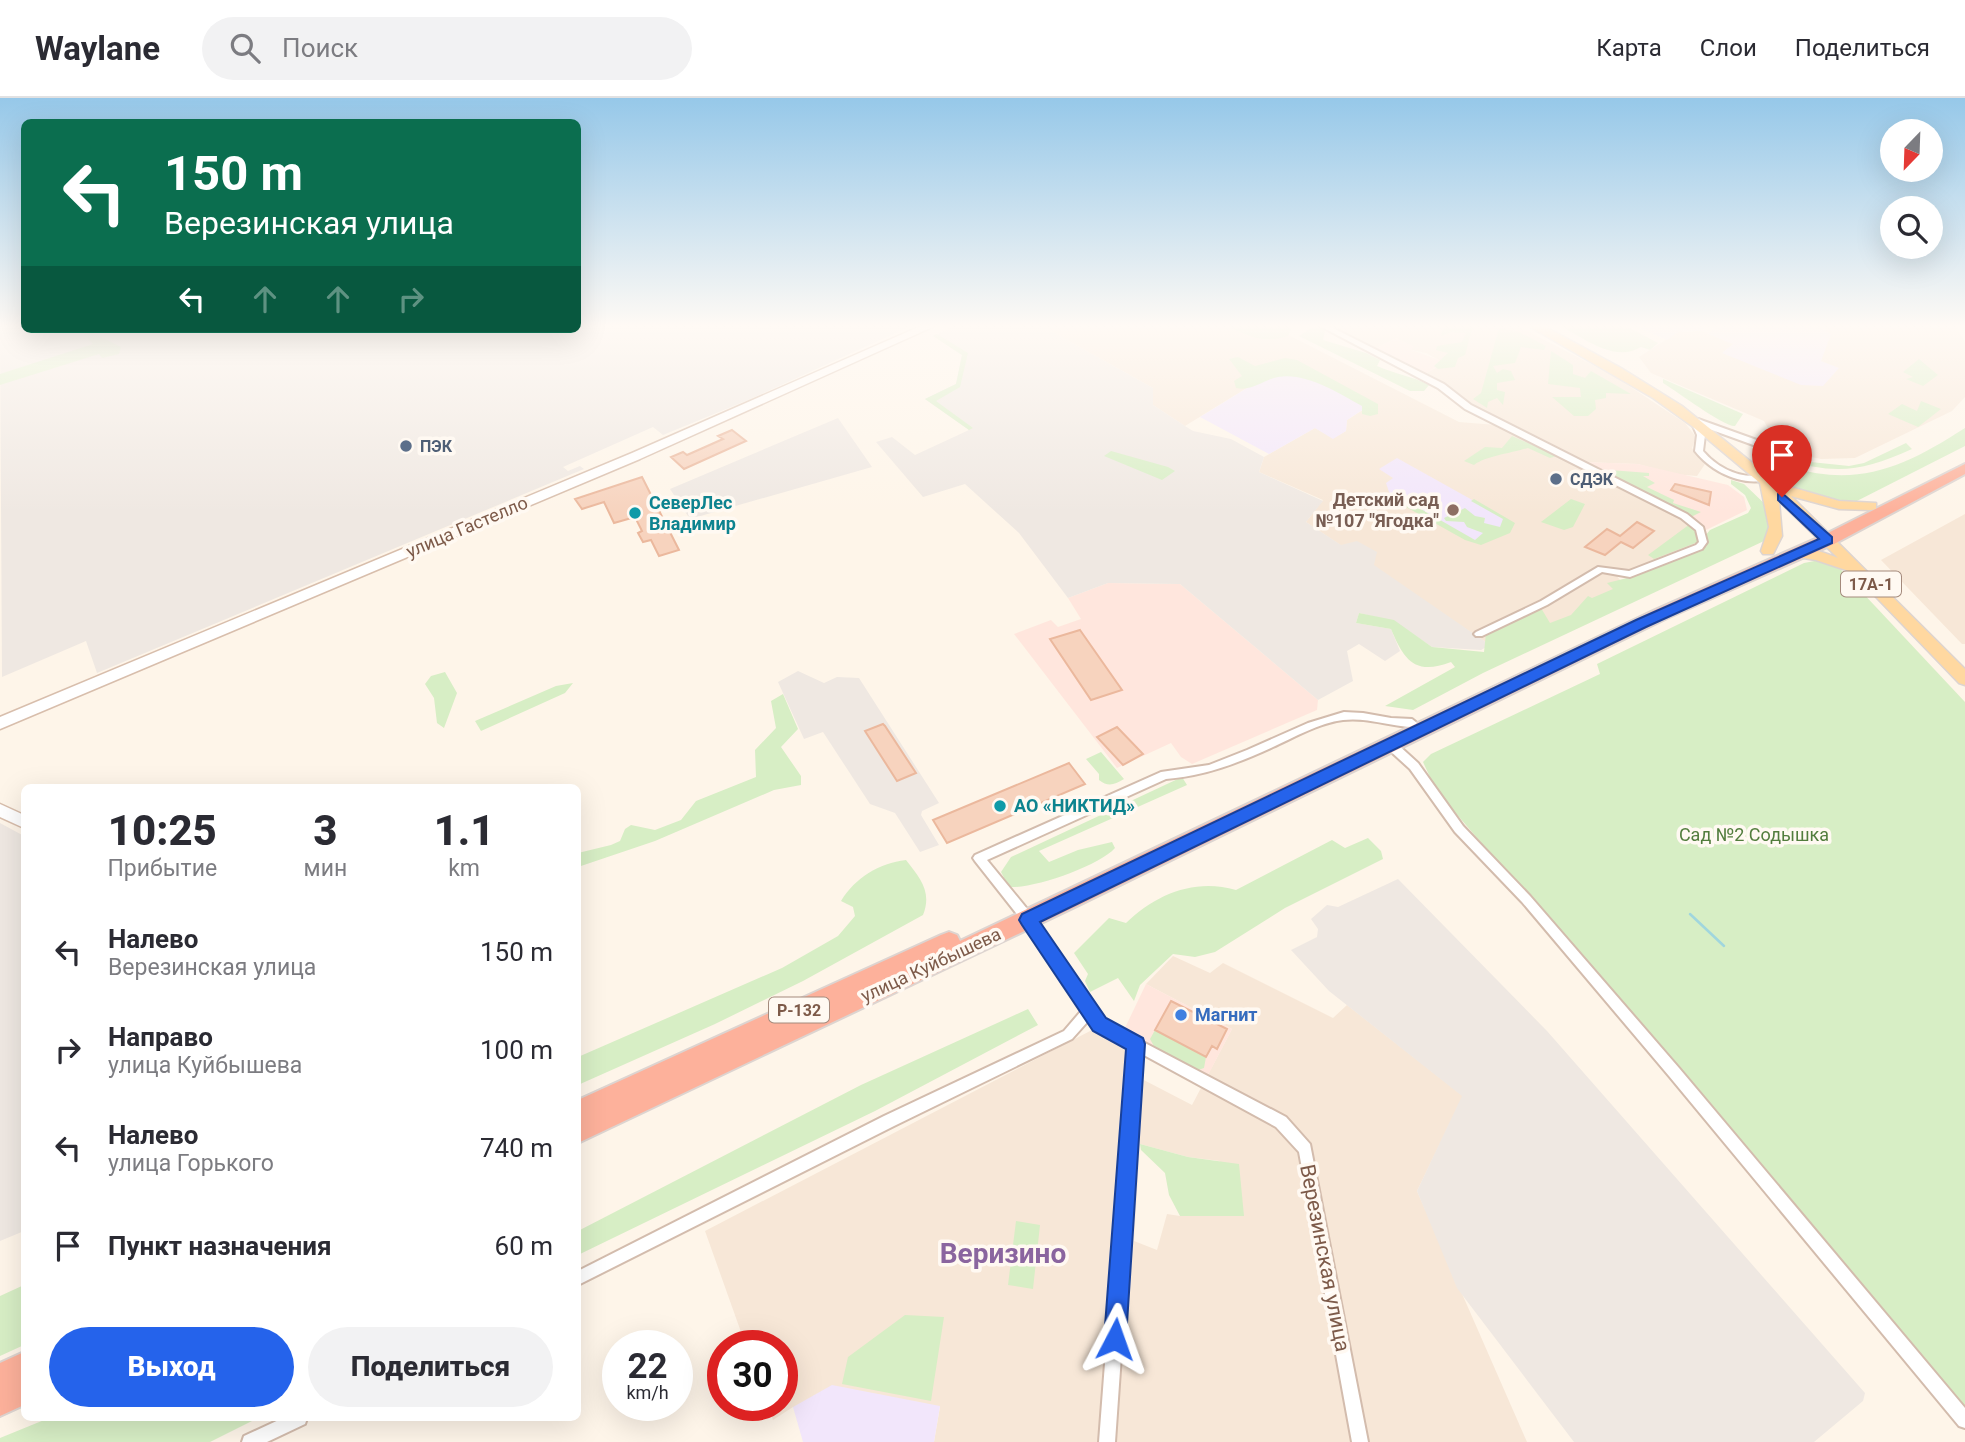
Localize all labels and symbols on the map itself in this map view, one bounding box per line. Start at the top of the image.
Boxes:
north arrow [1880,119,1942,182]
pin [1752,425,1812,497]
place label: ПЭК [420,437,453,456]
marker: ПЭК [398,438,414,454]
place label: СДЭК [1570,470,1614,489]
marker: СДЭК [1548,471,1564,487]
place label: Детский сад №107 "Ягодка" [1316,489,1440,531]
street label: улица Гастелло [403,492,531,562]
place label: СеверЛес Владимир [649,492,736,534]
marker: Детский сад №107 "Ягодка" [1445,502,1461,518]
marker: СеверЛес Владимир [627,505,643,521]
road number: 17А-1 [1841,572,1901,597]
place label: АО «НИКТИД» [1014,795,1135,816]
marker: АО «НИКТИД» [992,798,1008,814]
park label: Сад №2 Содышка [1679,824,1829,845]
street label: улица Куйбышева [857,923,1004,1006]
road number: Р-132 [769,998,829,1022]
place label: Магнит [1195,1004,1258,1025]
marker: Магнит [1173,1007,1189,1023]
street label: Верезинская улица [1295,1162,1355,1354]
district label: Веризино [940,1237,1066,1270]
position arrow [1078,1302,1152,1376]
speed limit sign: 30 [707,1330,798,1421]

